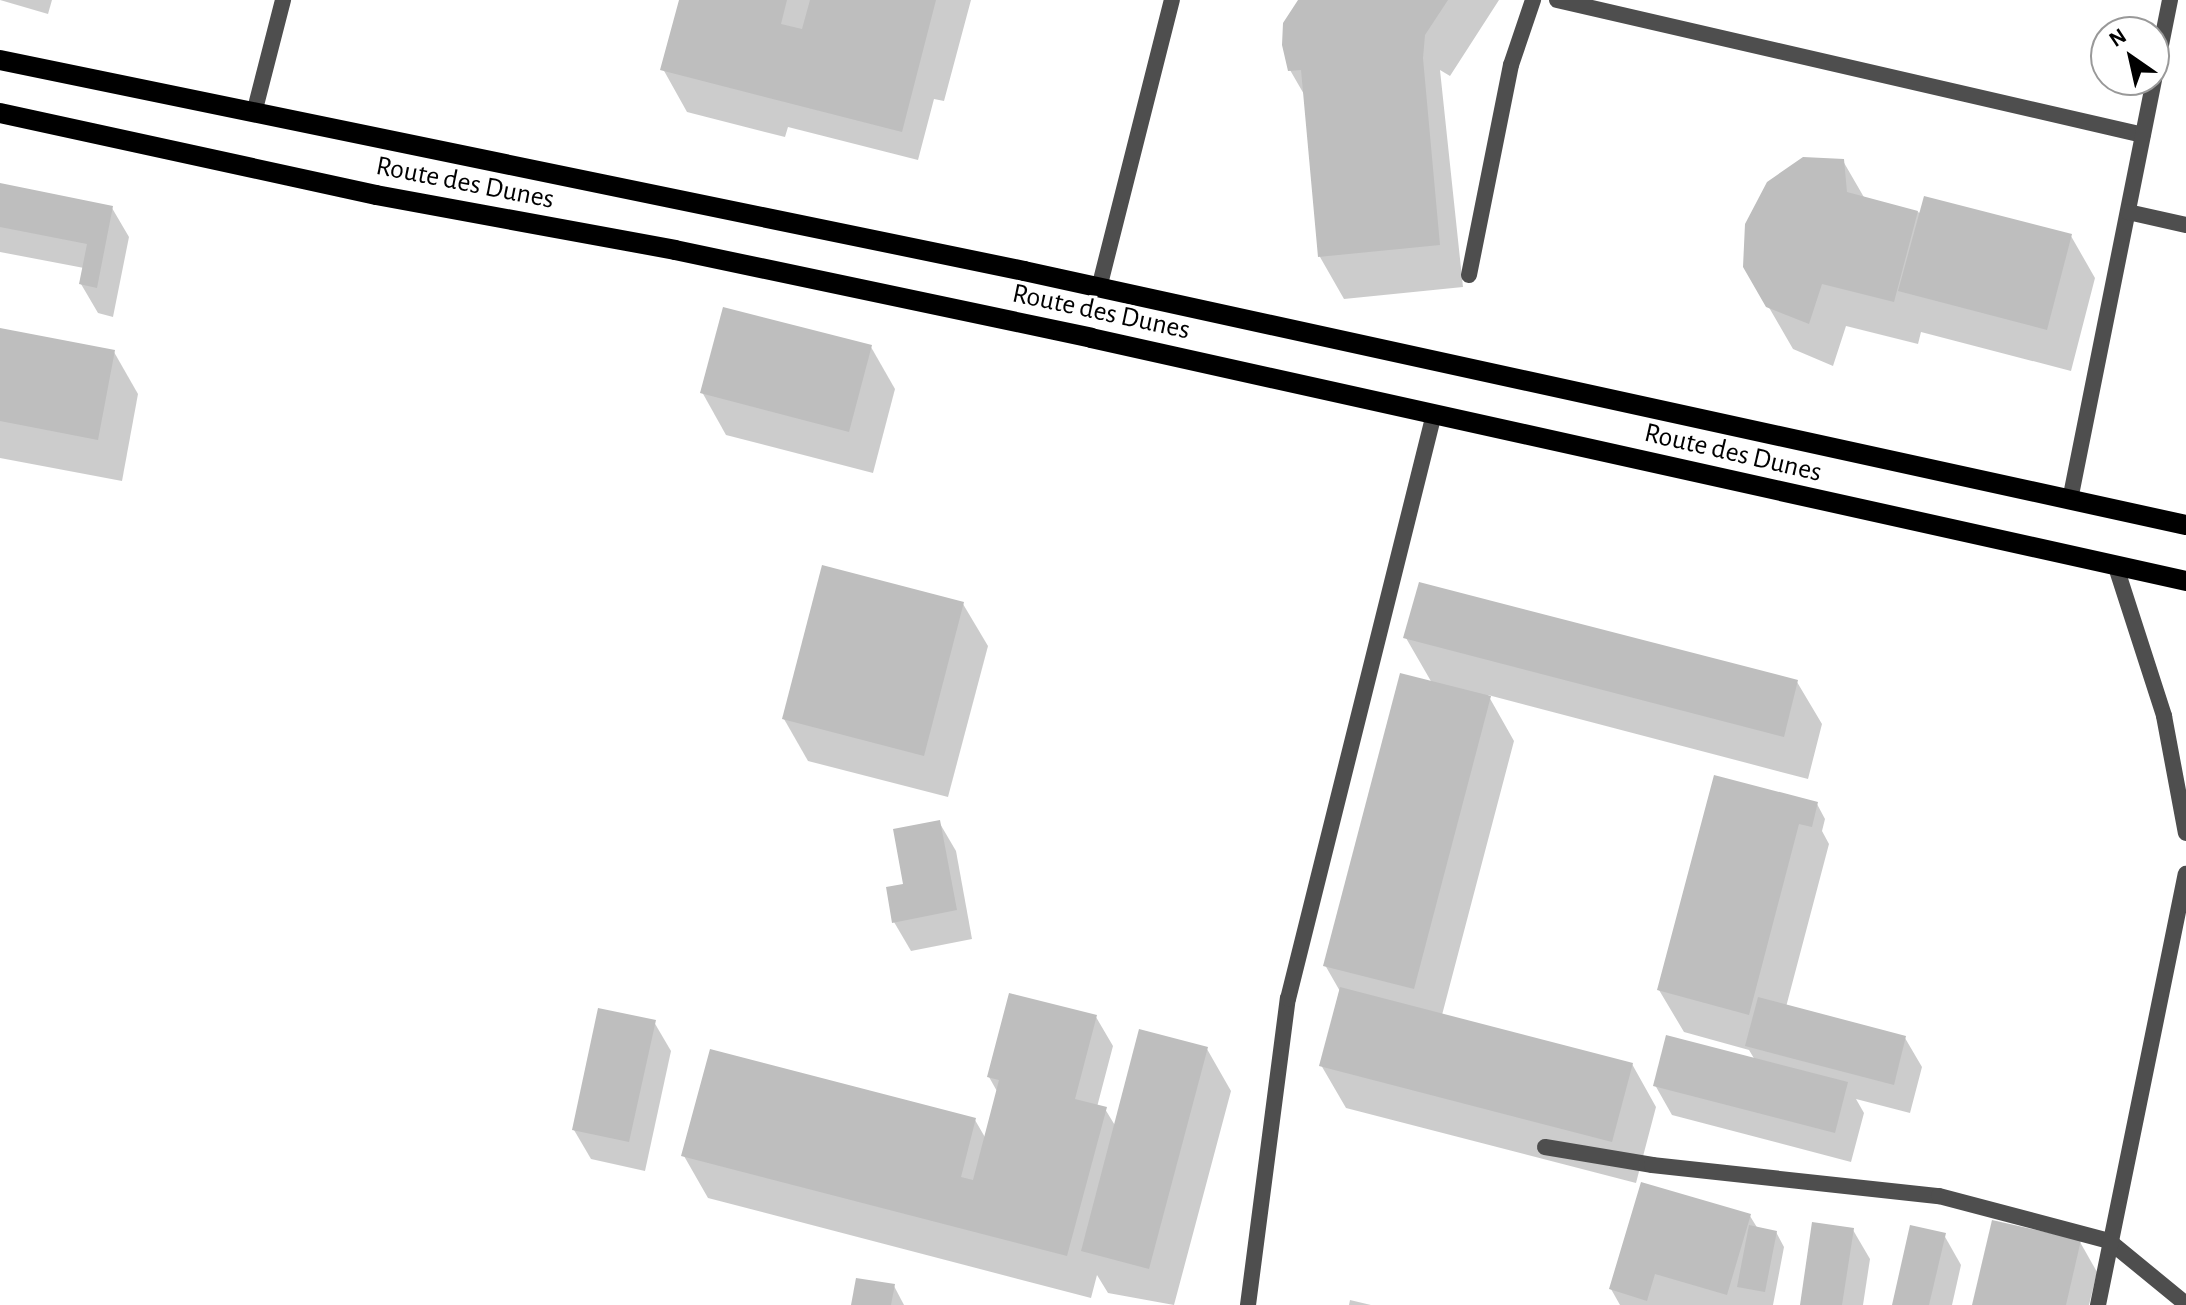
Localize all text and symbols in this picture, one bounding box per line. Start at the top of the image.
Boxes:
north arrow [2090,16,2170,96]
text: N [2105,24,2130,51]
street label: Route des Dunes [373,149,557,217]
street label: Route des Dunes [1009,277,1193,347]
street label: Route des Dunes [1641,416,1825,490]

